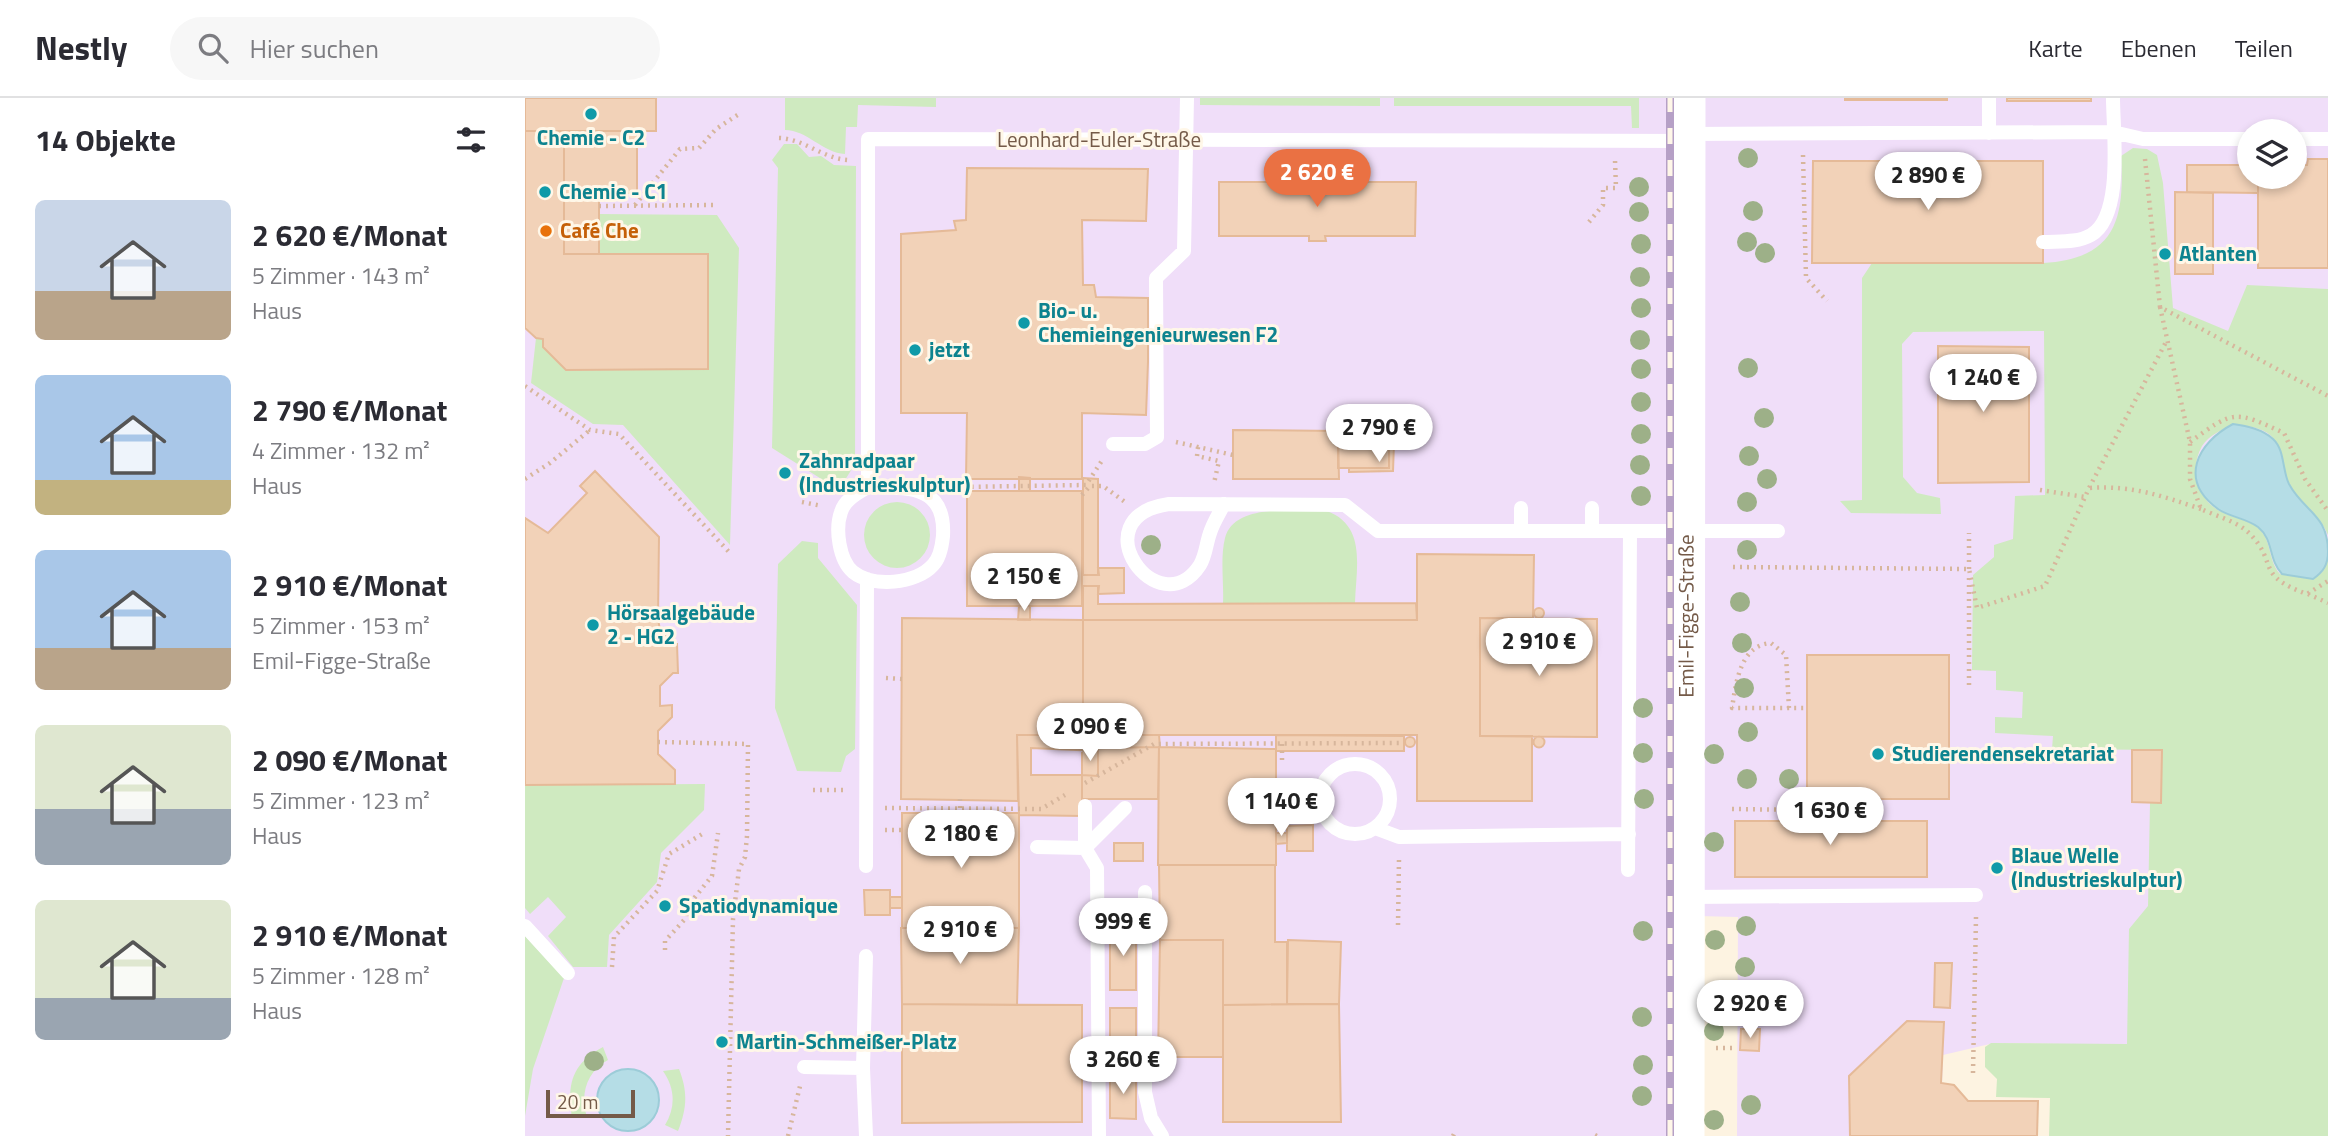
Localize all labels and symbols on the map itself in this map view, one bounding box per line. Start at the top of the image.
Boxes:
marker: Chemie - C2 [583,106,599,122]
place label: Chemie - C2 [537,121,645,153]
street label: Leonhard-Euler-Straße [997,123,1201,155]
pin: 2 620 € [1252,150,1382,209]
pin: 2 890 € [1863,152,1993,212]
place label: Chemie - C1 [559,175,667,207]
marker: Chemie - C1 [537,184,553,200]
place label: Café Che [560,214,639,246]
marker: Café Che [538,223,554,239]
place label: Atlanten [2179,237,2257,269]
marker: Atlanten [2157,246,2173,262]
place label: Bio- u. Chemieingenieurwesen F2 [1038,294,1278,350]
marker: Bio- u. Chemieingenieurwesen F2 [1016,315,1032,331]
place label: jetzt [928,333,970,365]
marker: jetzt [907,342,923,358]
pin: 1 240 € [1918,354,2048,414]
pin: 2 790 € [1314,404,1444,464]
place label: Zahnradpaar (Industrieskulptur) [799,444,971,500]
marker: Zahnradpaar (Industrieskulptur) [777,465,793,481]
street label: Emil-Figge-Straße [1669,534,1702,698]
pin: 2 150 € [959,554,1089,613]
place label: Hörsaalgebäude 2 - HG2 [607,596,755,652]
marker: Hörsaalgebäude 2 - HG2 [585,617,601,633]
pin: 2 910 € [1474,618,1604,678]
pin: 2 090 € [1025,704,1155,763]
place label: Studierendensekretariat [1892,737,2115,769]
marker: Studierendensekretariat [1870,746,1886,762]
pin: 1 140 € [1216,778,1346,838]
pin: 1 630 € [1765,788,1895,847]
pin: 2 180 € [896,810,1026,870]
place label: Blaue Welle (Industrieskulptur) [2011,839,2183,895]
marker: Blaue Welle (Industrieskulptur) [1989,860,2005,876]
place label: Spatiodynamique [679,889,838,921]
marker: Spatiodynamique [657,898,673,914]
pin: 999 € [1074,898,1172,958]
pin: 2 910 € [895,906,1025,966]
pin: 2 920 € [1685,981,1815,1040]
place label: Martin-Schmeißer-Platz [736,1025,957,1057]
marker: Martin-Schmeißer-Platz [714,1034,730,1050]
pin: 3 260 € [1058,1037,1188,1096]
scale bar [546,1087,635,1119]

